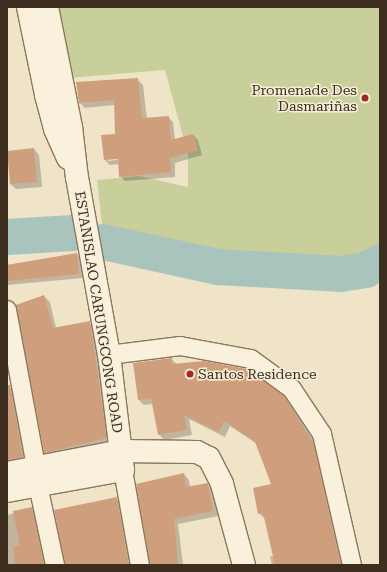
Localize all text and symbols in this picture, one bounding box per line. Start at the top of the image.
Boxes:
place label: Promenade Des Dasmariñas [251,82,357,114]
marker: Promenade Des Dasmariñas [360,93,370,103]
street label: ESTANISLAO CARUNGCONG ROAD [72,190,126,434]
place label: Santos Residence [198,366,317,382]
marker: Santos Residence [185,369,195,379]

